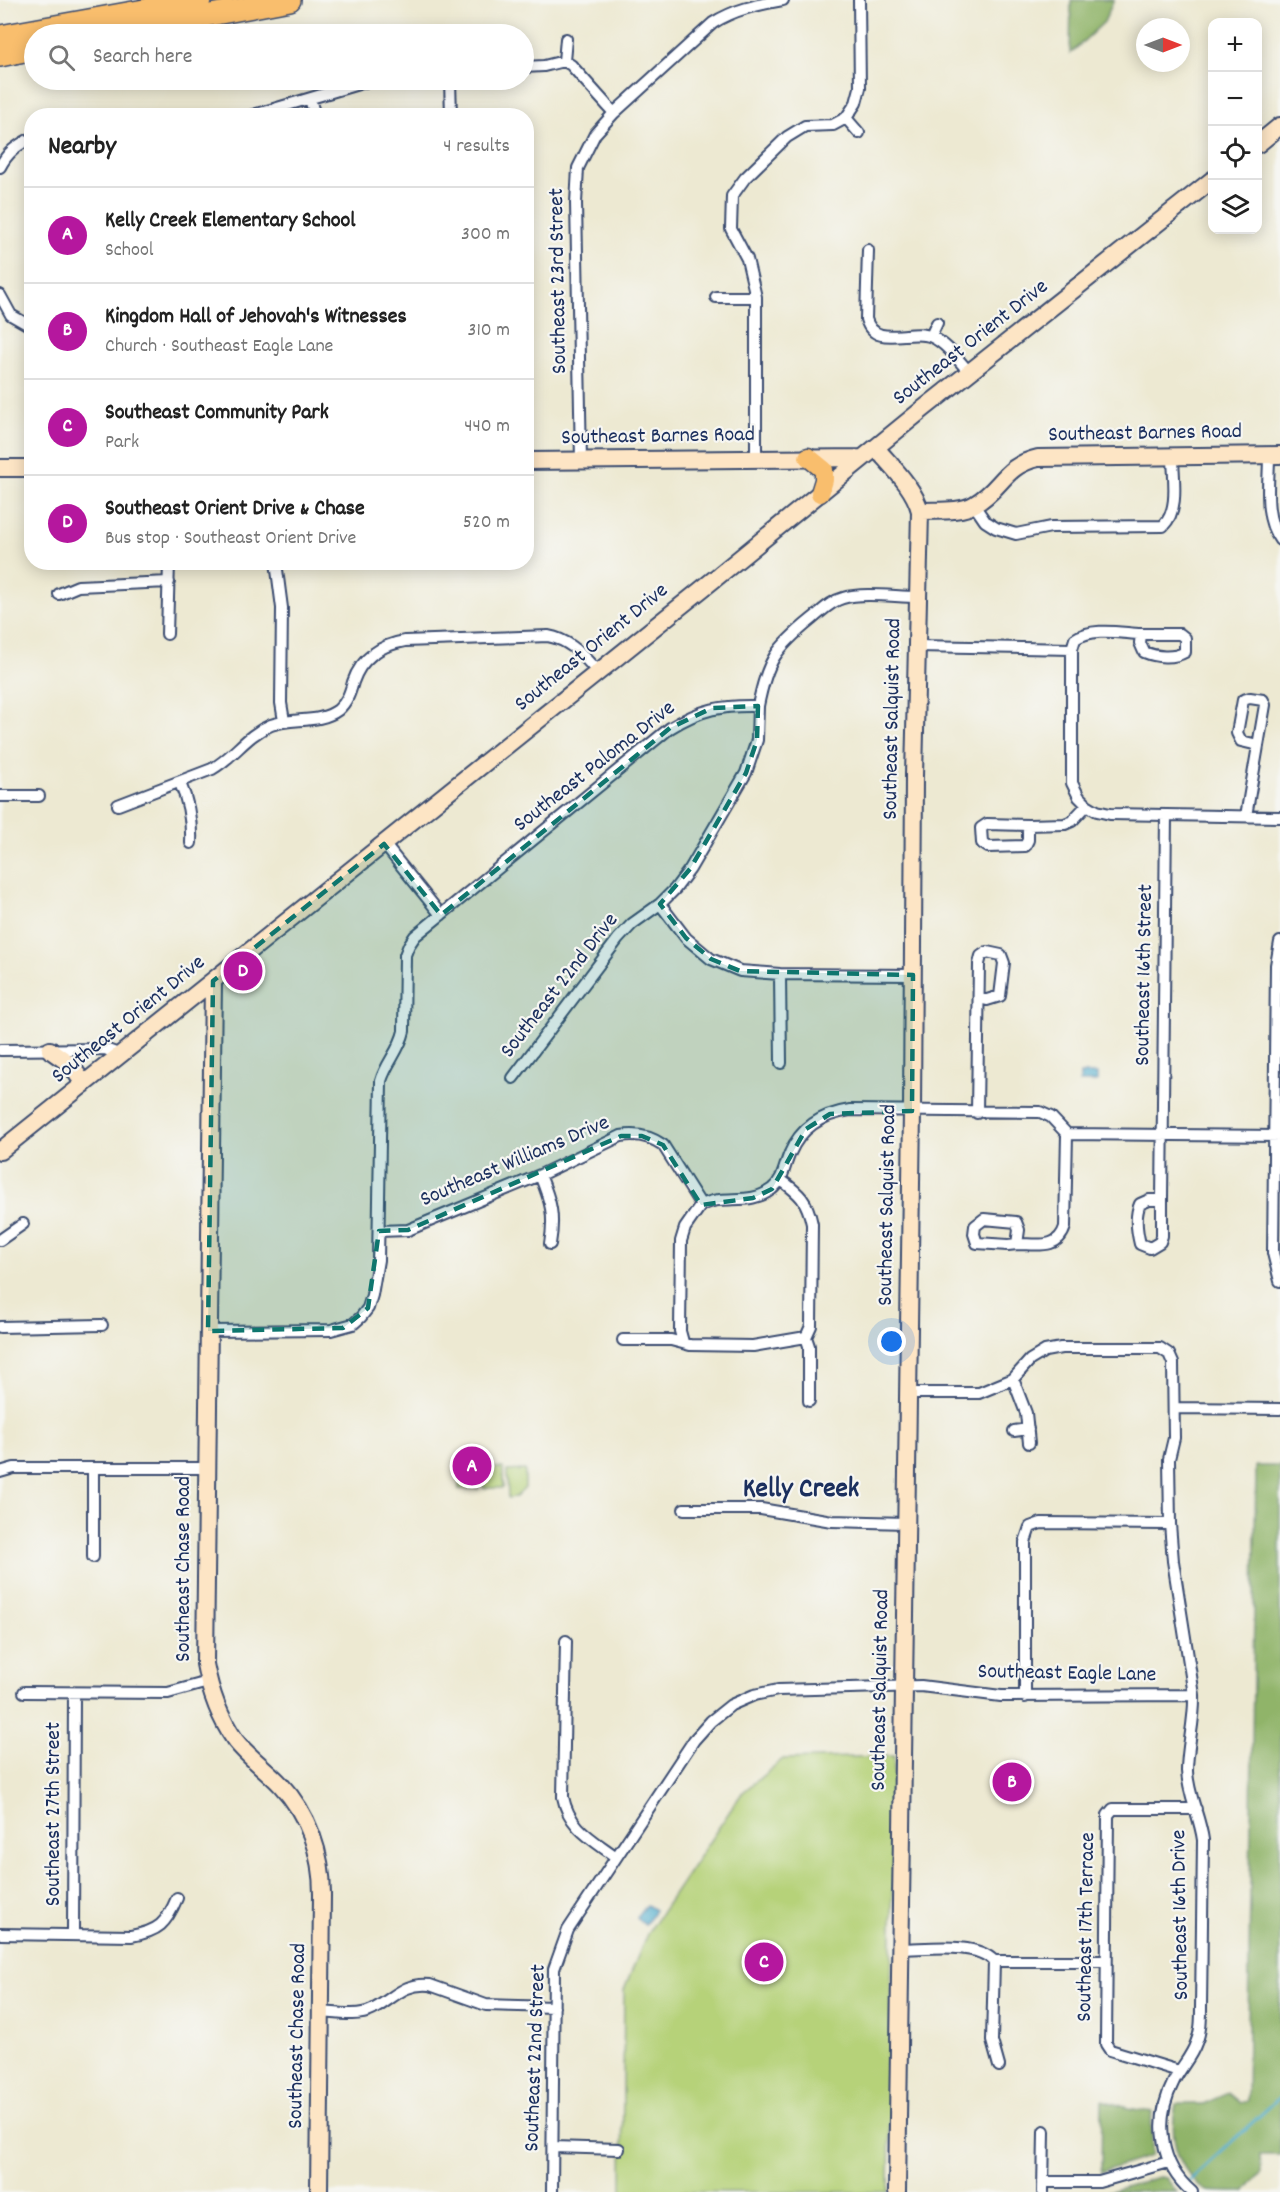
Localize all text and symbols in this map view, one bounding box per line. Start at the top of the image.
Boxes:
north arrow [1136,18,1190,72]
map controls [1208,18,1262,234]
button: + [1208,18,1262,72]
search box [24,24,534,90]
icon: search [45,41,78,74]
text: Search here [93,42,192,73]
button: − [1208,72,1262,126]
button: locate [1208,126,1262,180]
text: Nearby [48,129,116,166]
text: 4 results [443,133,510,161]
button: layers [1208,180,1262,234]
street label: Southeast 23rd Street [542,188,576,374]
text: Kelly Creek Elementary School [105,206,356,237]
text: A [62,221,73,249]
text: 300 m [461,221,510,249]
text: School [105,237,154,265]
street label: Southeast Orient Drive [887,272,1055,414]
text: Kingdom Hall of Jehovah's Witnesses [105,302,407,333]
text: B [63,317,72,345]
text: 310 m [468,317,510,345]
text: Church · Southeast Eagle Lane [105,333,333,361]
text: Southeast Community Park [105,398,329,429]
text: C [63,413,72,441]
text: 440 m [464,413,510,441]
street label: Southeast Barnes Road [1048,417,1242,451]
street label: Southeast Barnes Road [561,420,755,454]
text: Park [105,429,139,457]
text: Southeast Orient Drive & Chase [105,494,365,525]
text: D [62,509,73,537]
text: 520 m [463,509,510,537]
text: Bus stop · Southeast Orient Drive [105,525,356,553]
street label: Southeast Orient Drive [508,576,676,720]
street label: Southeast Salquist Road [876,618,910,820]
street label: Southeast Paloma Drive [508,694,682,840]
street label: Southeast 16th Street [1128,884,1162,1066]
street label: Southeast 22nd Drive [493,907,627,1065]
street label: Southeast Orient Drive [45,948,213,1092]
pin: D [224,948,262,994]
street label: Southeast Salquist Road [871,1104,905,1306]
street label: Southeast Williams Drive [416,1108,614,1216]
your location [877,1327,906,1356]
pin: A [452,1444,492,1488]
district label: Kelly Creek [743,1471,859,1511]
street label: Southeast Chase Road [169,1476,200,1662]
street label: Southeast Salquist Road [864,1589,898,1791]
street label: Southeast Eagle Lane [977,1657,1157,1691]
street label: Southeast 27th Street [39,1722,70,1906]
pin: B [992,1760,1032,1804]
street label: Southeast 16th Drive [1164,1829,1198,2001]
street label: Southeast 17th Terrace [1070,1832,1104,2022]
pin: C [744,1940,783,1984]
street label: Southeast Chase Road [281,1943,315,2129]
street label: Southeast 22nd Street [517,1964,555,2152]

